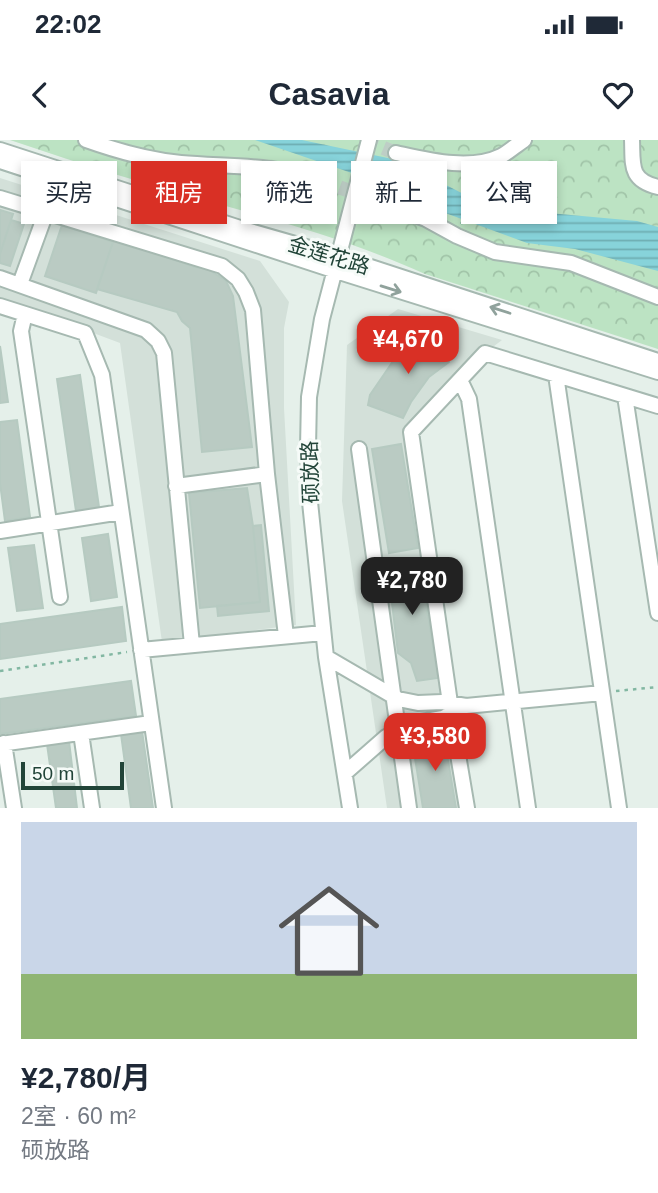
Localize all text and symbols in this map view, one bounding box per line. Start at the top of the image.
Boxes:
text: 22:02 [35,9,102,39]
icon: back [21,76,59,114]
text: Casavia [269,76,389,112]
icon: heart [599,76,637,114]
chip: 买房 [21,161,117,224]
chip: 租房 [131,161,227,224]
chip: 筛选 [241,161,337,224]
chip: 新上 [351,161,447,224]
chip: 公寓 [461,161,557,224]
street label: 金莲花路 [285,232,373,278]
one-way arrow [380,283,402,296]
one-way arrow [489,302,511,315]
pin: ¥4,670 [351,316,465,376]
text: ¥4,670 [373,326,443,352]
street label: 硕放路 [297,440,323,504]
pin: ¥2,780 [355,558,469,617]
text: ¥2,780 [377,567,447,593]
pin: ¥3,580 [378,714,492,773]
text: ¥3,580 [400,723,470,749]
scale bar [21,759,124,791]
text: 50 m [32,763,74,784]
icon: home [266,868,392,994]
text: ¥2,780/月 [21,1061,151,1094]
text: 2室 · 60 m² [21,1103,136,1129]
text: 硕放路 [21,1137,90,1163]

